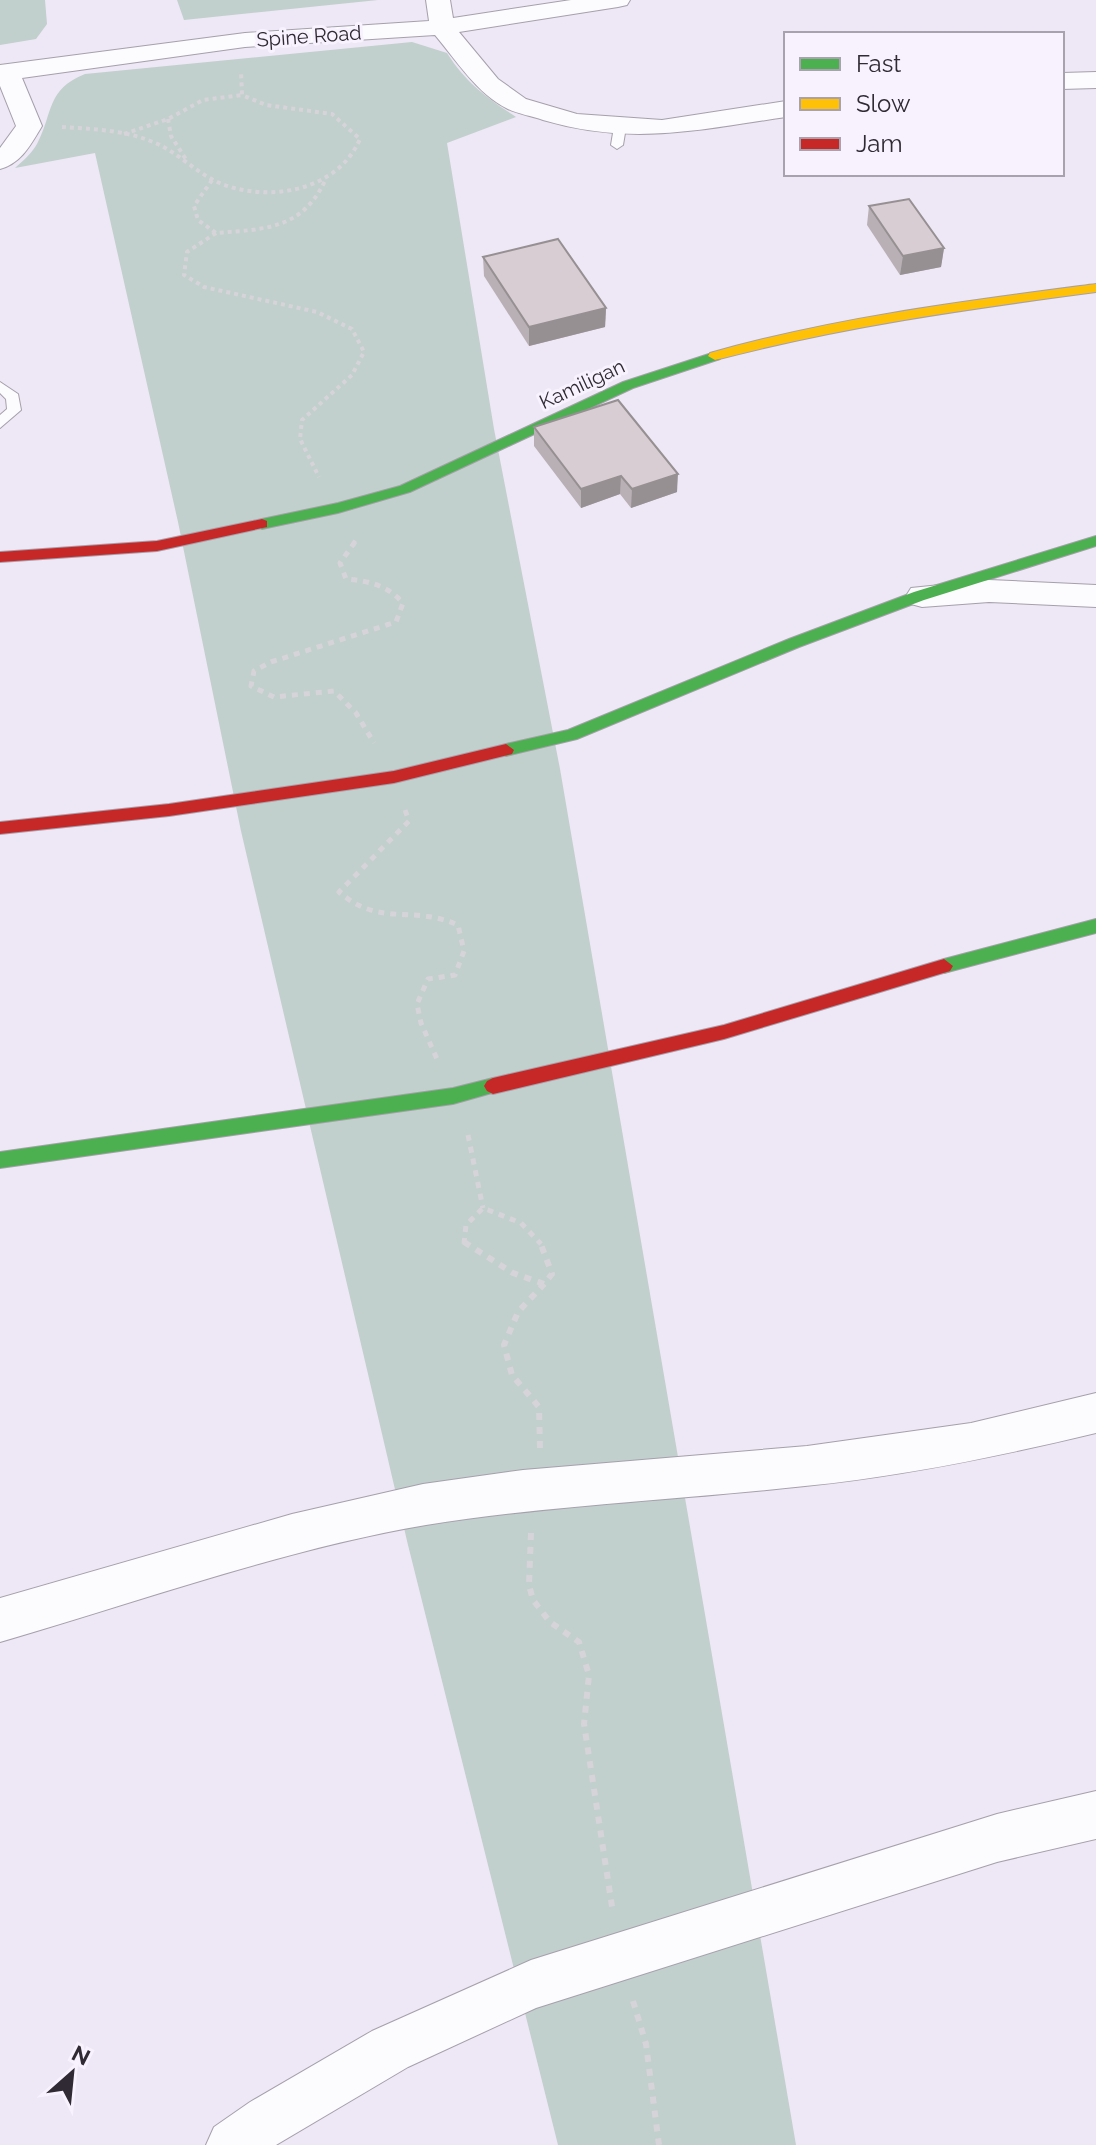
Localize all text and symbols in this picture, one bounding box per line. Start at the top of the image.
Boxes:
street label: Spine Road [256,20,362,52]
legend [784,32,1064,176]
text: Fast [856,49,901,78]
text: Slow [856,89,911,118]
text: Jam [856,129,902,158]
street label: Kamiligan [536,354,628,414]
north arrow [32,2033,112,2113]
text: N [68,2040,94,2071]

